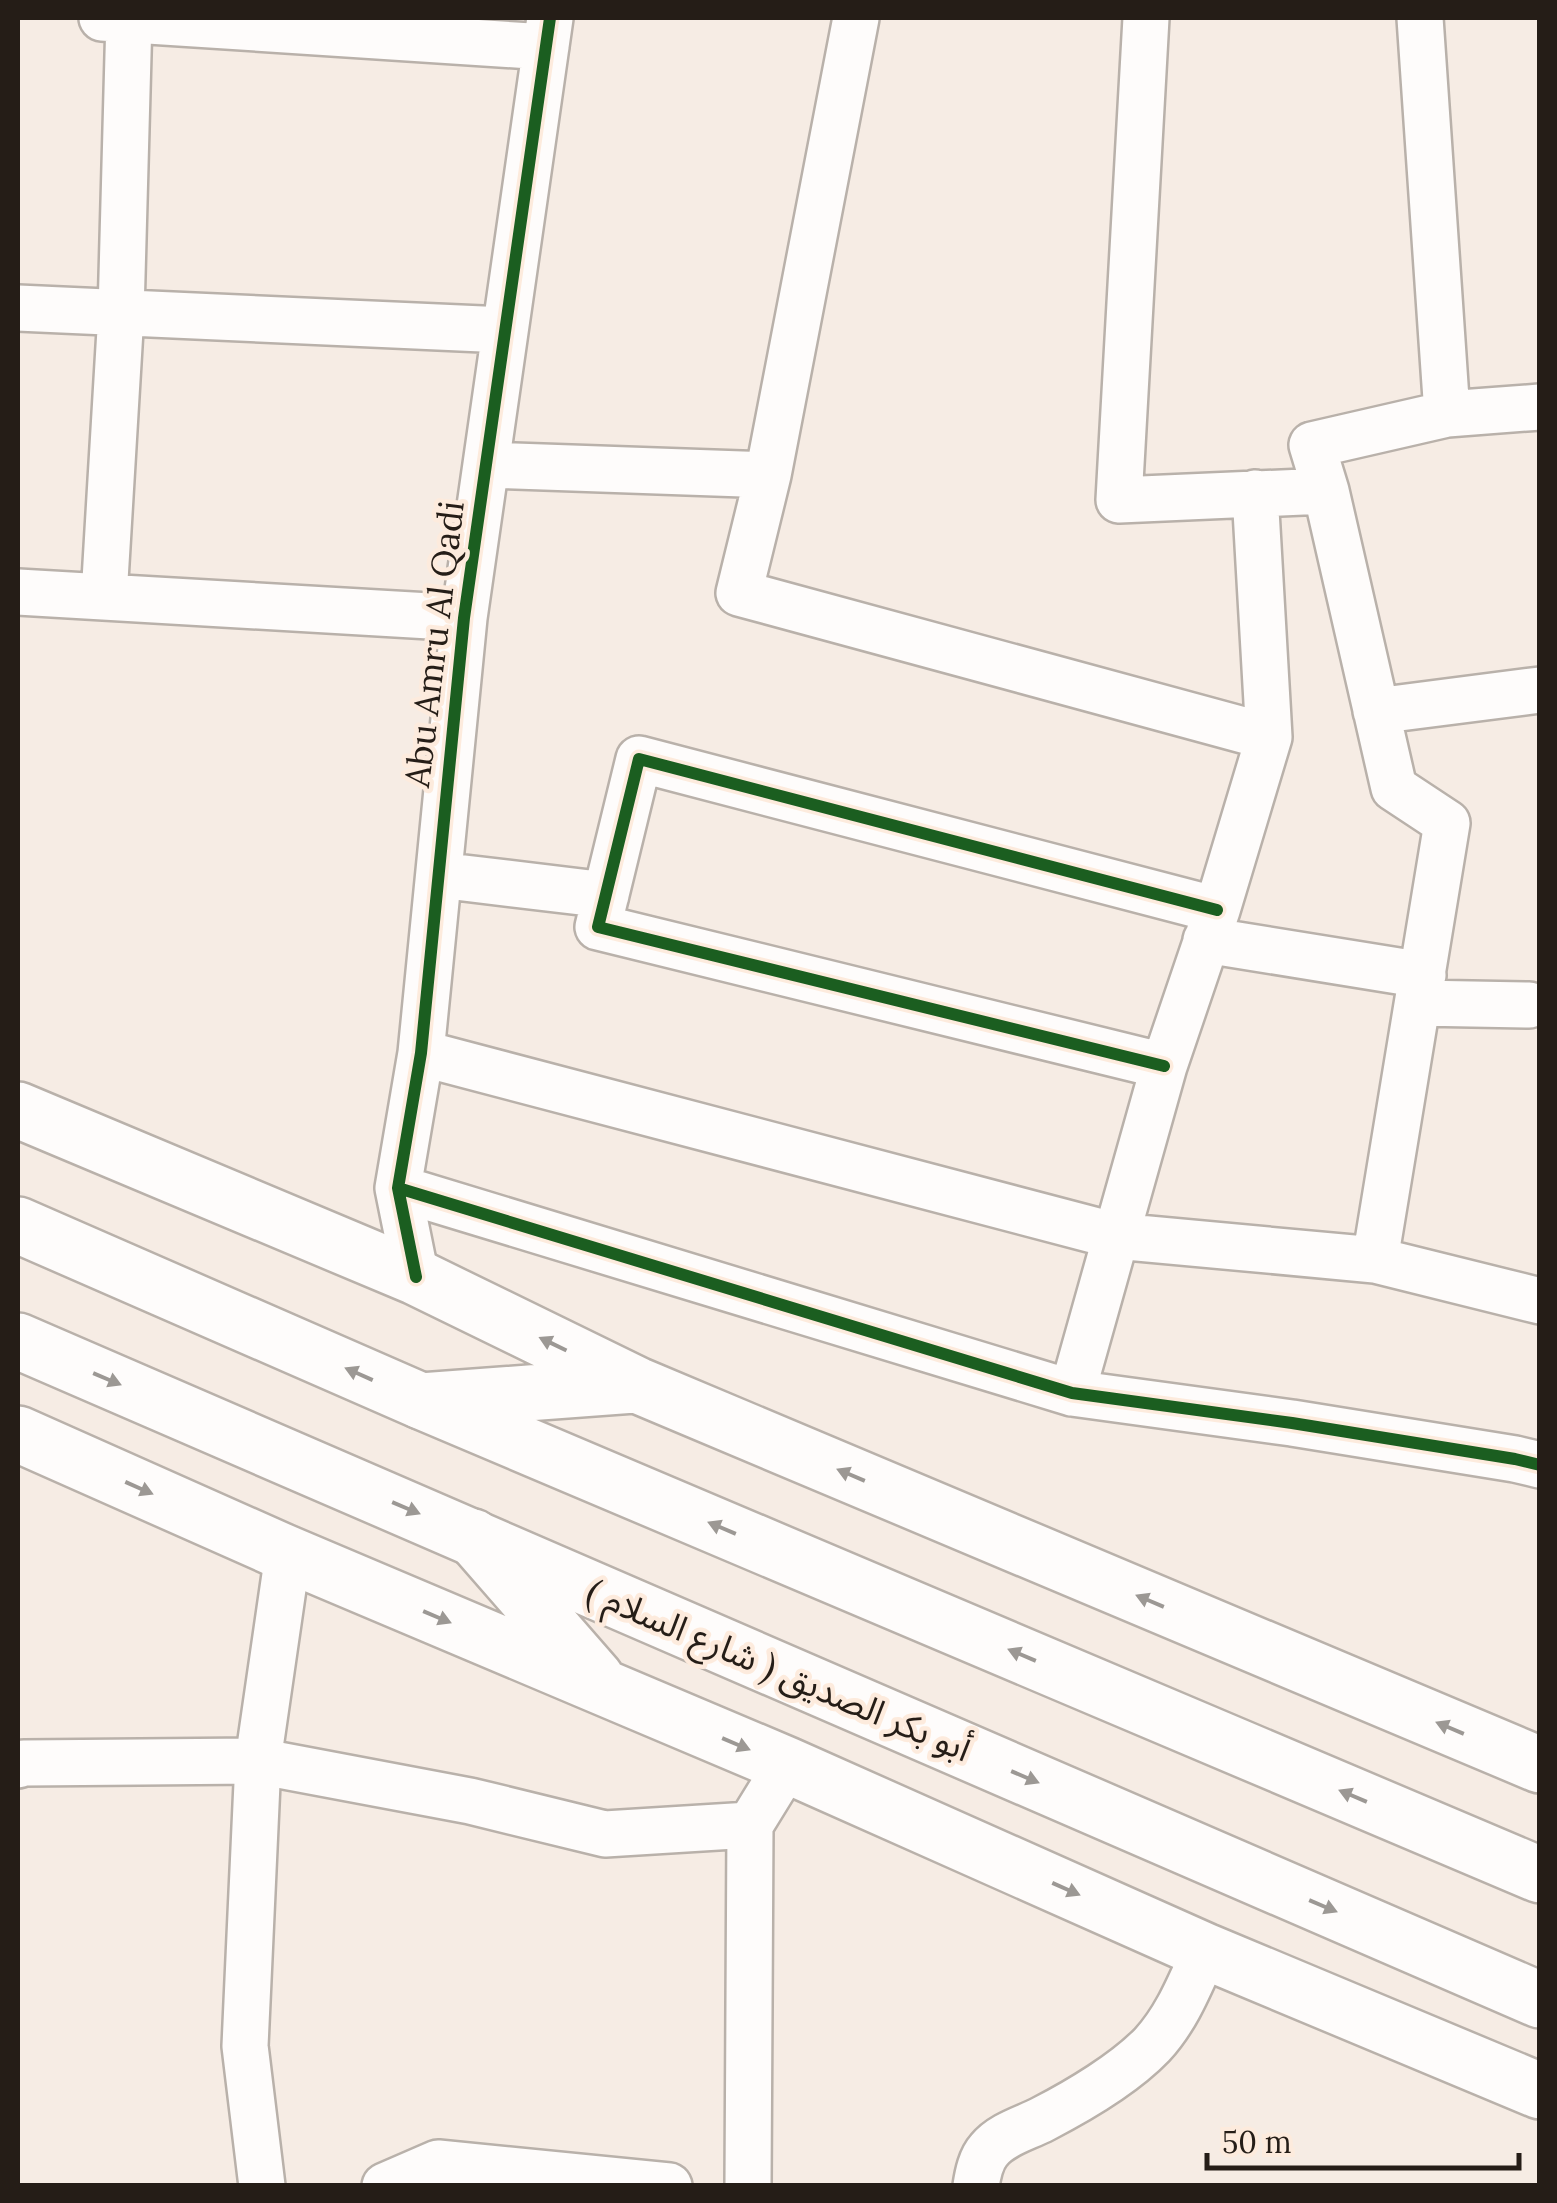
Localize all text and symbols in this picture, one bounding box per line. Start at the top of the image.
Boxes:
street label: Abu Amru Al Qadi [394,498,474,791]
one-way arrow [539,1336,568,1353]
one-way arrow [344,1366,374,1382]
one-way arrow [92,1371,122,1387]
one-way arrow [836,1467,866,1483]
one-way arrow [124,1480,154,1496]
one-way arrow [391,1500,421,1516]
one-way arrow [707,1520,737,1536]
street label: ( شارع السلام ) أبو بكر الصديق [578,1569,978,1775]
one-way arrow [1135,1593,1165,1609]
one-way arrow [422,1609,452,1625]
one-way arrow [1007,1647,1036,1663]
one-way arrow [1435,1719,1465,1735]
one-way arrow [721,1736,751,1752]
one-way arrow [1010,1769,1040,1785]
one-way arrow [1338,1788,1368,1804]
one-way arrow [1051,1881,1081,1897]
one-way arrow [1308,1898,1338,1914]
scale bar [1207,2108,1520,2170]
text: 50 m [1222,2123,1292,2161]

